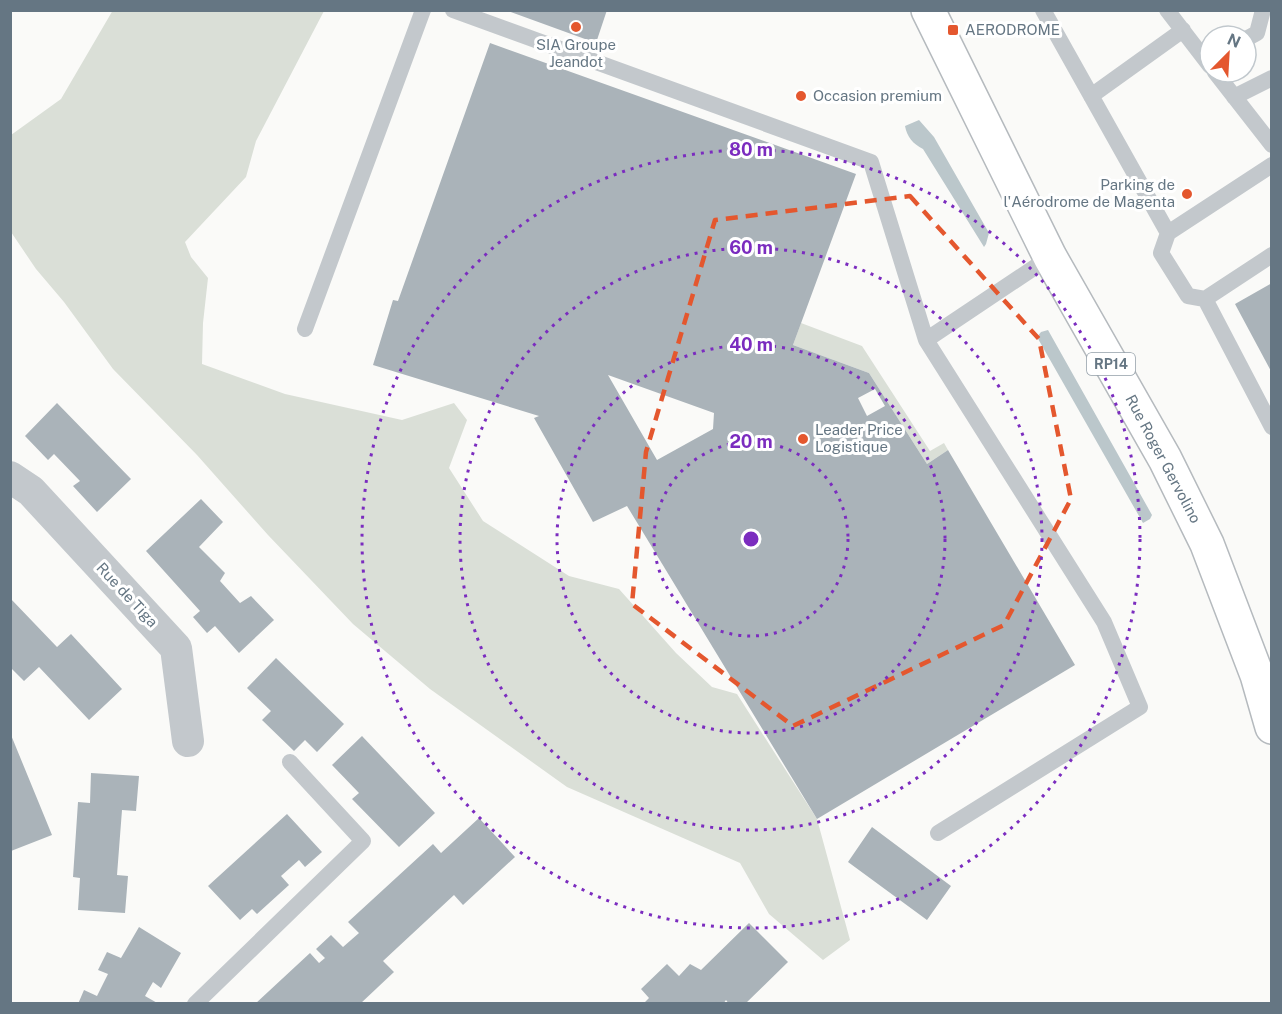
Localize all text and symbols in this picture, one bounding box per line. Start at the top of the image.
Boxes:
marker: SIA Groupe Jeandot [569,20,583,34]
place label: AERODROME [965,21,1060,38]
marker: AERODROME [946,23,960,37]
north arrow [1198,24,1258,84]
text: N [1224,30,1243,52]
place label: SIA Groupe Jeandot [536,36,616,70]
place label: Occasion premium [813,87,942,104]
marker: Occasion premium [794,89,808,103]
text: 80 m [729,139,773,160]
place label: Parking de l'Aérodrome de Magenta [1004,176,1175,210]
marker: Parking de l'Aérodrome de Magenta [1180,187,1194,201]
text: 60 m [729,237,773,258]
text: 40 m [729,334,773,355]
road number: RP14 [1087,353,1135,375]
street label: Rue Roger Gervolino [1122,392,1205,526]
place label: Leader Price Logistique [815,421,903,455]
text: 20 m [729,431,773,452]
marker: Leader Price Logistique [796,432,810,446]
centre of rings [741,529,761,549]
street label: Rue de Tiga [93,559,161,630]

